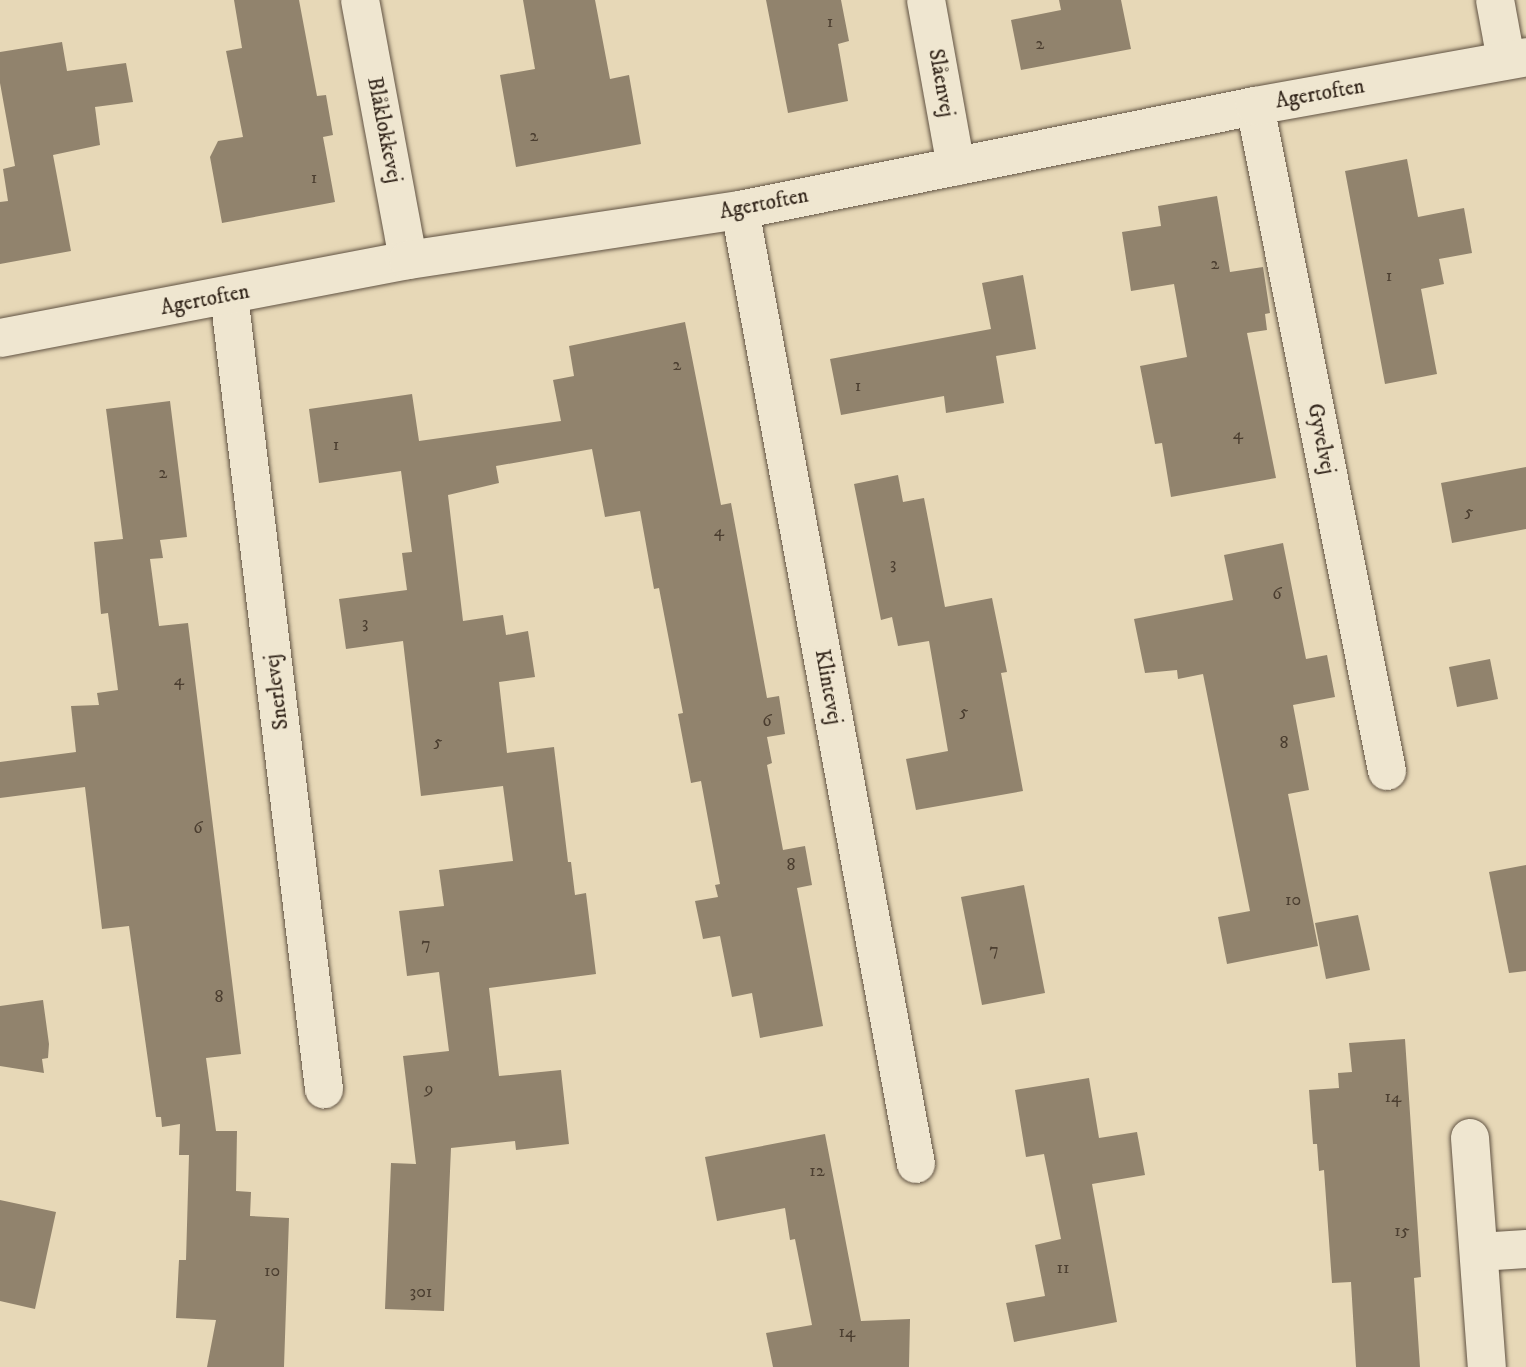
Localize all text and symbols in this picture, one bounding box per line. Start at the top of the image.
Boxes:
house number: 1 [827,11,833,33]
house number: 2 [1036,33,1044,55]
street label: Slåenvej [923,47,959,119]
street label: Agertoften [1273,74,1367,114]
street label: Blåklokkevej [361,75,407,185]
house number: 2 [530,125,538,147]
house number: 1 [311,167,317,189]
street label: Agertoften [717,183,811,225]
house number: 2 [1211,253,1219,275]
house number: 1 [1386,265,1392,287]
street label: Agertoften [158,279,252,321]
house number: 2 [673,354,681,376]
house number: 1 [855,375,861,397]
street label: Gyvelvej [1302,401,1340,477]
house number: 4 [1233,423,1243,445]
house number: 1 [333,434,339,456]
house number: 2 [159,462,167,484]
house number: 5 [1465,501,1473,523]
house number: 4 [714,520,724,542]
house number: 3 [890,553,896,575]
house number: 6 [1272,583,1282,605]
house number: 3 [362,612,368,634]
street label: Klintevej [809,648,847,726]
street label: Snerlevej [260,653,294,731]
house number: 4 [174,669,184,691]
house number: 5 [960,701,968,723]
house number: 6 [762,710,772,732]
house number: 5 [434,731,442,753]
house number: 8 [1279,732,1289,754]
house number: 6 [193,817,203,839]
house number: 8 [786,854,796,876]
house number: 10 [1285,889,1301,911]
house number: 7 [421,933,431,955]
house number: 7 [989,939,999,961]
house number: 8 [214,986,224,1008]
house number: 9 [425,1078,433,1100]
house number: 14 [1385,1086,1401,1108]
house number: 12 [809,1160,825,1182]
house number: 15 [1394,1220,1410,1242]
house number: 11 [1056,1257,1070,1279]
house number: 10 [264,1260,280,1282]
house number: 301 [410,1281,432,1303]
house number: 14 [839,1321,855,1343]

